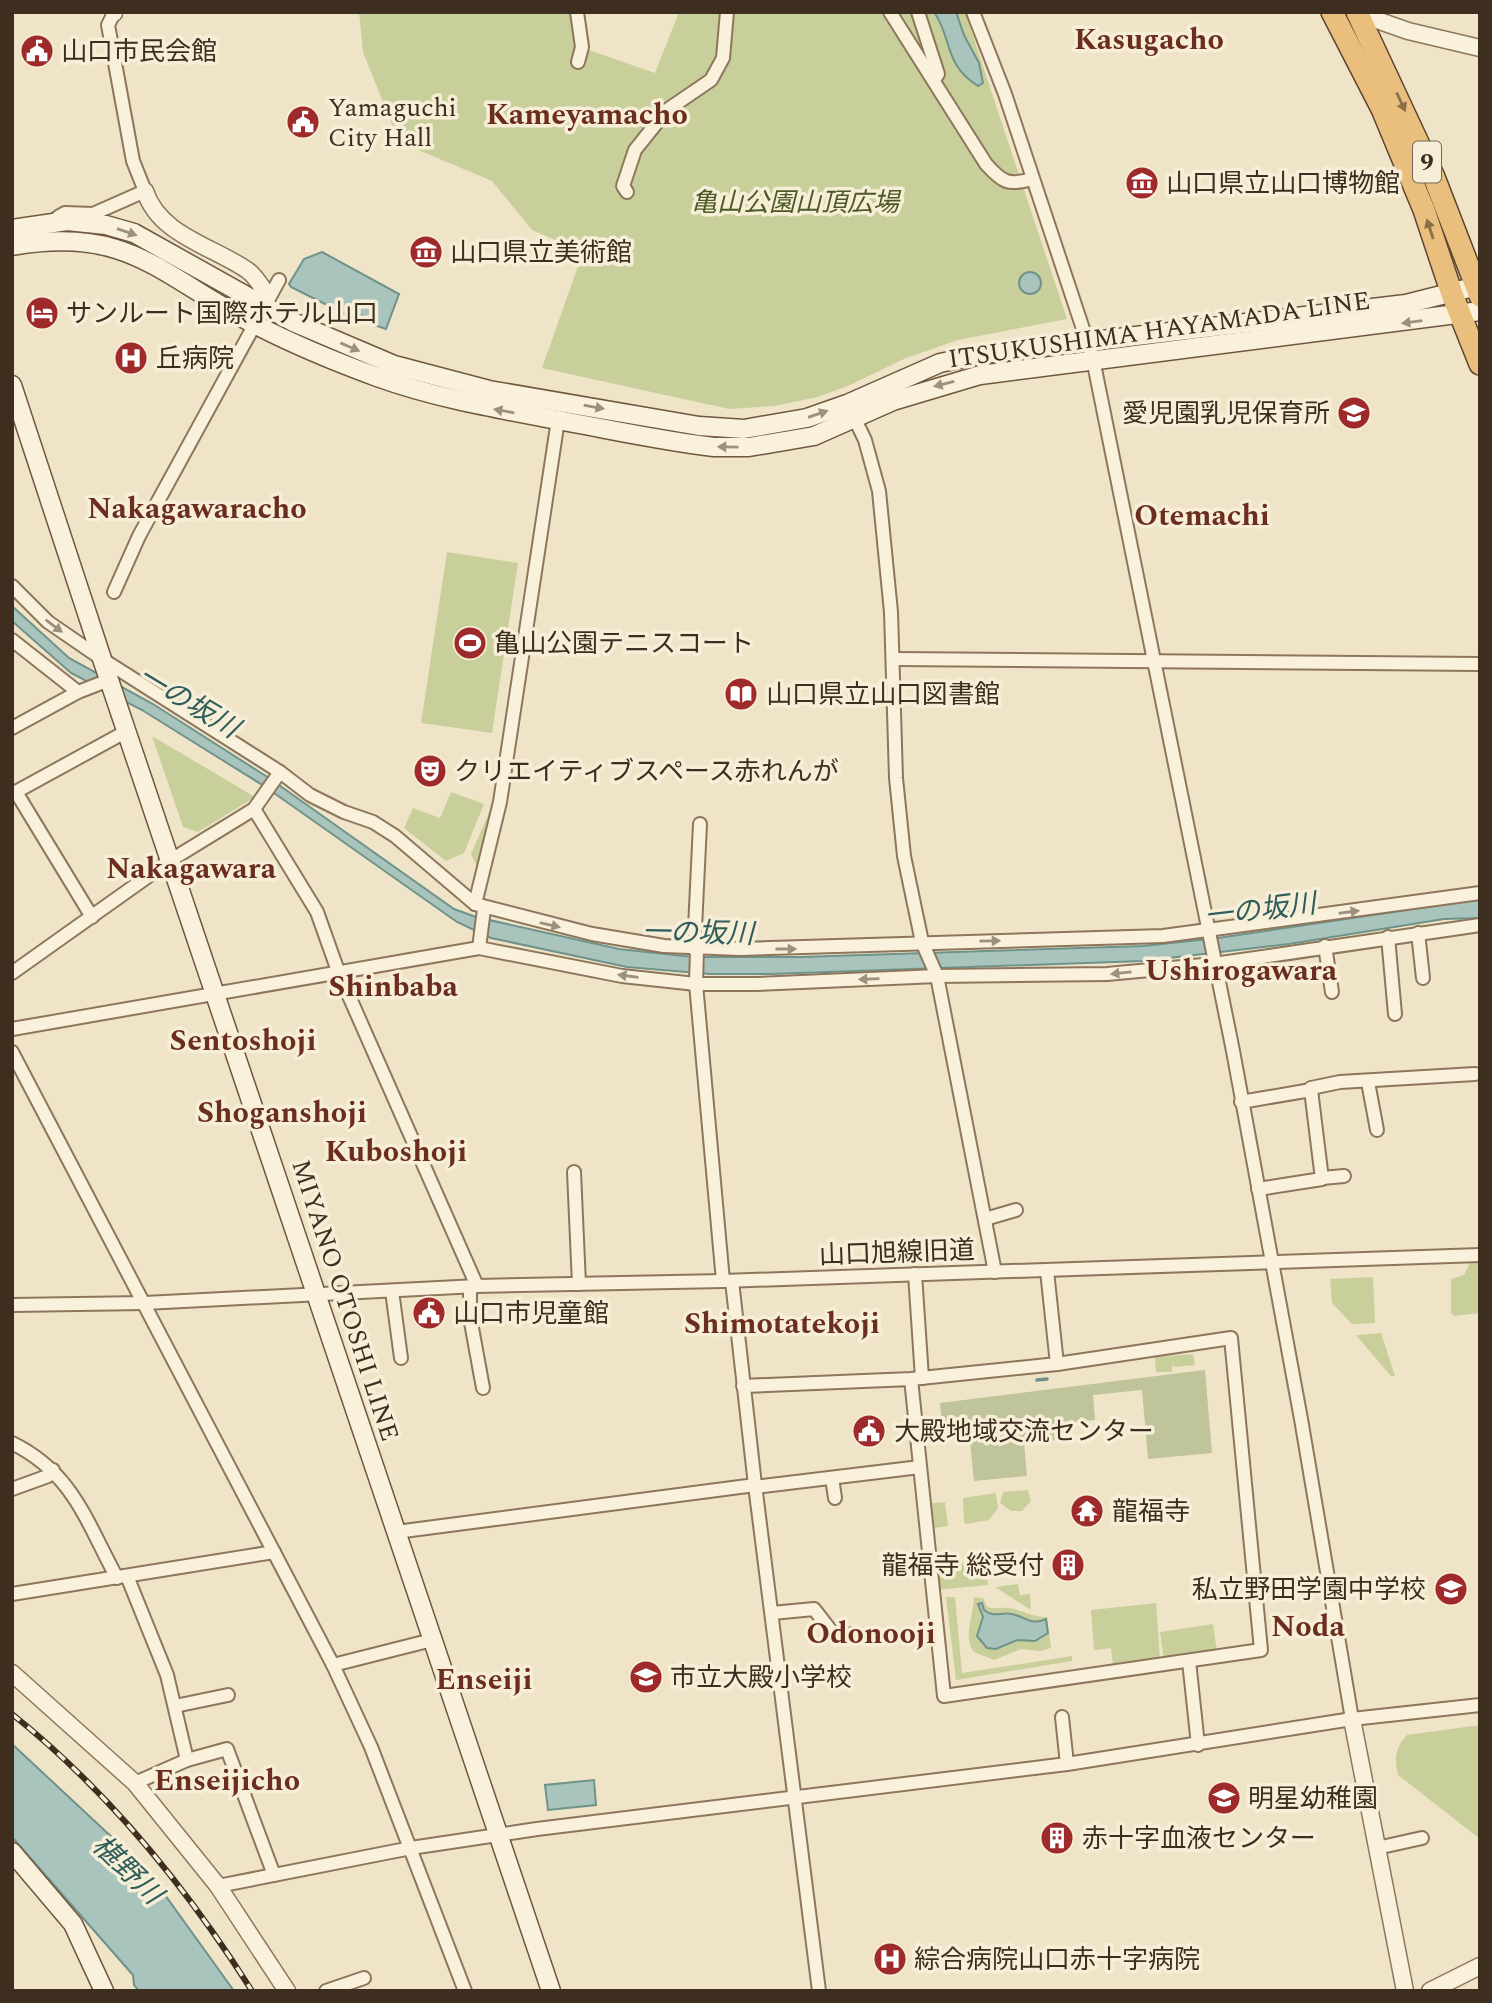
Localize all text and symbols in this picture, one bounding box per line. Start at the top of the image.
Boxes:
district label: Kasugacho [1074,17,1224,63]
public building icon: 山口市民会館 [18,32,56,70]
place label: 山口市民会館 [61,32,217,72]
place label: Yamaguchi City Hall [328,88,457,158]
district label: Kameyamacho [486,92,688,138]
one-way arrow [1395,92,1407,112]
public building icon: Yamaguchi City Hall [284,103,322,141]
road number: 9 [1413,142,1441,182]
museum icon: 山口県立山口博物館 [1123,164,1161,202]
place label: 山口県立山口博物館 [1166,164,1400,204]
park label: 亀山公園山頂広場 [691,183,902,223]
one-way arrow [1424,218,1435,239]
one-way arrow [117,227,138,238]
museum icon: 山口県立美術館 [407,233,445,271]
place label: 山口県立美術館 [450,233,632,273]
street label: ITSUKUSHIMA HAYAMADA LINE [946,281,1373,379]
hotel icon: サンルート国際ホテル山口 [23,294,61,332]
place label: サンルート国際ホテル山口 [66,294,378,334]
one-way arrow [1401,316,1423,327]
hospital icon: 丘病院 [112,339,150,377]
place label: 丘病院 [156,339,234,379]
one-way arrow [340,342,361,353]
one-way arrow [933,379,955,390]
place label: 愛児園乳児保育所 [1122,394,1330,434]
school or university icon: 愛児園乳児保育所 [1335,394,1373,432]
one-way arrow [583,402,605,413]
one-way arrow [493,405,515,416]
one-way arrow [808,408,829,419]
one-way arrow [717,441,739,453]
district label: Nakagawaracho [87,486,307,532]
district label: Otemachi [1134,493,1270,539]
one-way arrow [45,618,63,632]
sports icon: 亀山公園テニスコート [451,624,489,662]
place label: 亀山公園テニスコート [494,624,754,664]
water label: 一の坂川 [129,655,250,751]
library icon: 山口県立山口図書館 [722,675,760,713]
place label: 山口県立山口図書館 [766,675,1000,715]
theatre icon: クリエイティブスペース赤れんが [411,752,449,790]
place label: クリエイティブスペース赤れんが [454,752,839,792]
district label: Nakagawara [106,846,277,892]
water label: 一の坂川 [1202,882,1321,939]
one-way arrow [1338,906,1360,917]
water label: 一の坂川 [642,911,757,956]
one-way arrow [539,919,561,930]
one-way arrow [980,935,1002,946]
one-way arrow [776,943,798,955]
district label: Ushirogawara [1145,948,1338,994]
district label: Shinbaba [328,964,458,1010]
one-way arrow [1110,968,1132,979]
one-way arrow [617,970,639,981]
one-way arrow [858,974,880,985]
district label: Sentoshoji [170,1018,316,1064]
district label: Shoganshoji [197,1090,367,1136]
district label: Kuboshoji [325,1129,467,1175]
street label: MIYANO OTOSHI LINE [281,1154,410,1446]
street label: 山口旭線旧道 [818,1230,976,1276]
public building icon: 山口市児童館 [410,1294,448,1332]
place label: 山口市児童館 [453,1294,609,1334]
district label: Shimotatekoji [684,1301,880,1347]
public building icon: 大殿地域交流センター [850,1412,888,1450]
place label: 大殿地域交流センター [894,1412,1154,1452]
temple icon: 龍福寺 [1068,1492,1106,1530]
place label: 龍福寺 [1112,1492,1190,1532]
place label: 龍福寺 総受付 [881,1546,1044,1586]
building icon: 龍福寺 総受付 [1049,1546,1087,1584]
place label: 私立野田学園中学校 [1192,1570,1426,1610]
school or university icon: 私立野田学園中学校 [1432,1570,1470,1608]
district label: Noda [1271,1604,1346,1650]
district label: Odonooji [806,1611,936,1657]
district label: Enseiji [436,1657,532,1703]
school or university icon: 市立大殿小学校 [627,1658,665,1696]
place label: 市立大殿小学校 [670,1658,852,1698]
district label: Enseijicho [154,1758,300,1804]
school or university icon: 明星幼稚園 [1205,1779,1243,1817]
place label: 明星幼稚園 [1248,1779,1378,1819]
building icon: 赤十字血液センター [1038,1819,1076,1857]
place label: 赤十字血液センター [1082,1819,1316,1859]
water label: 椹野川 [82,1825,174,1917]
hospital icon: 綜合病院山口赤十字病院 [871,1940,909,1978]
place label: 綜合病院山口赤十字病院 [914,1940,1200,1980]

